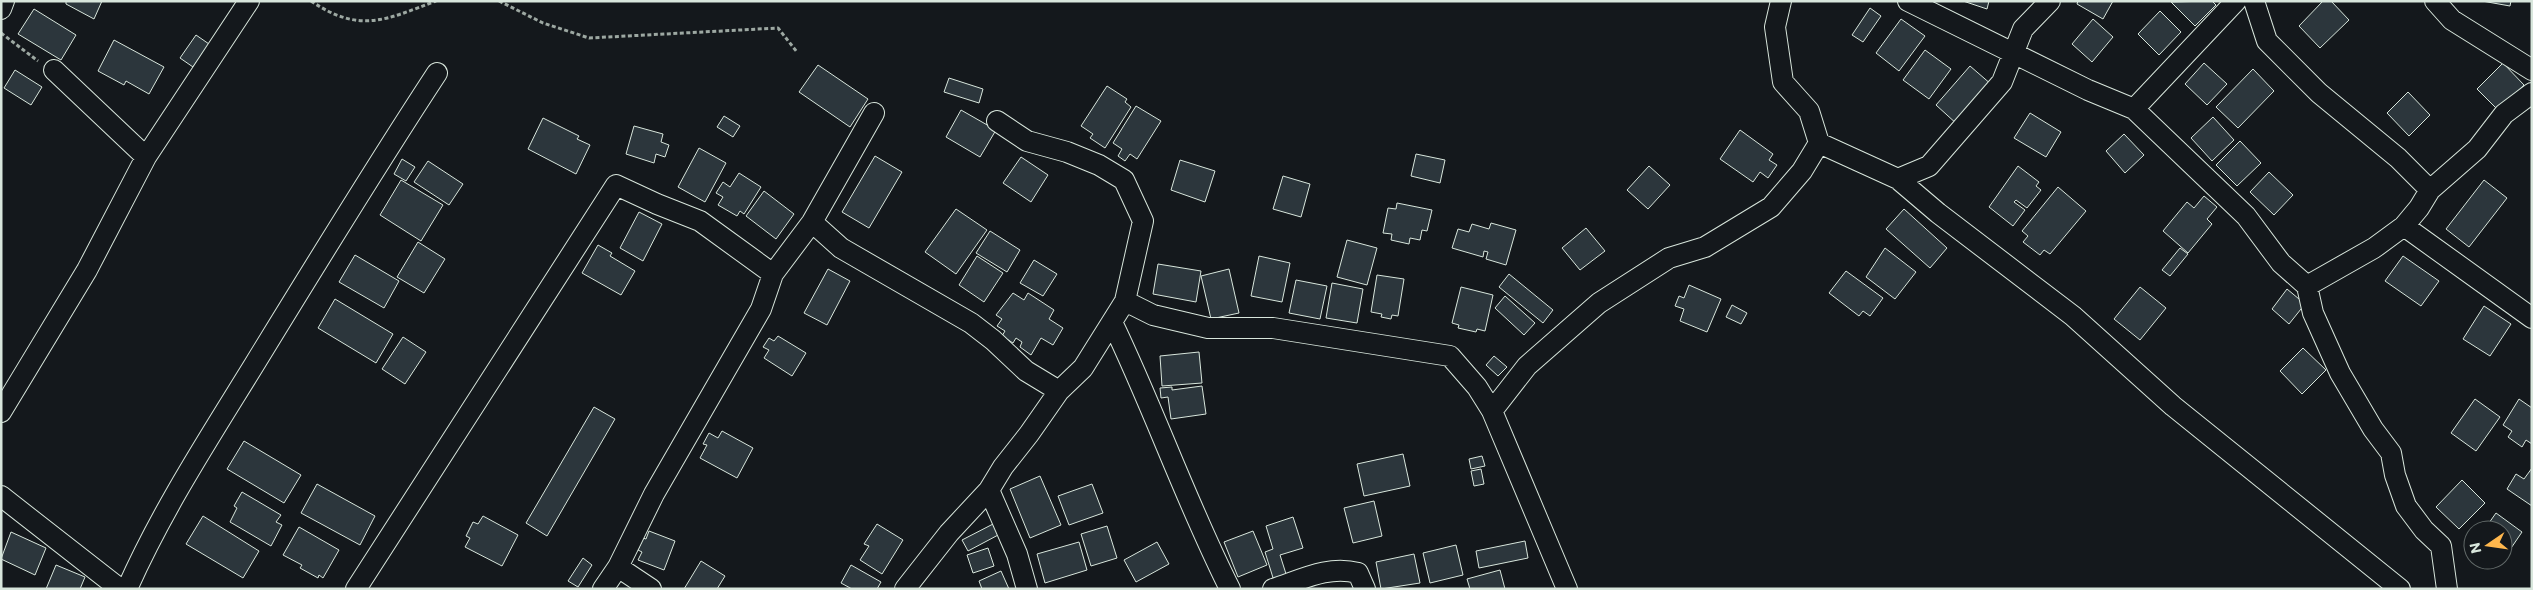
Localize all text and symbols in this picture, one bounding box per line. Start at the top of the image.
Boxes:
north arrow [2463,520,2513,570]
text: N [2465,541,2484,555]

